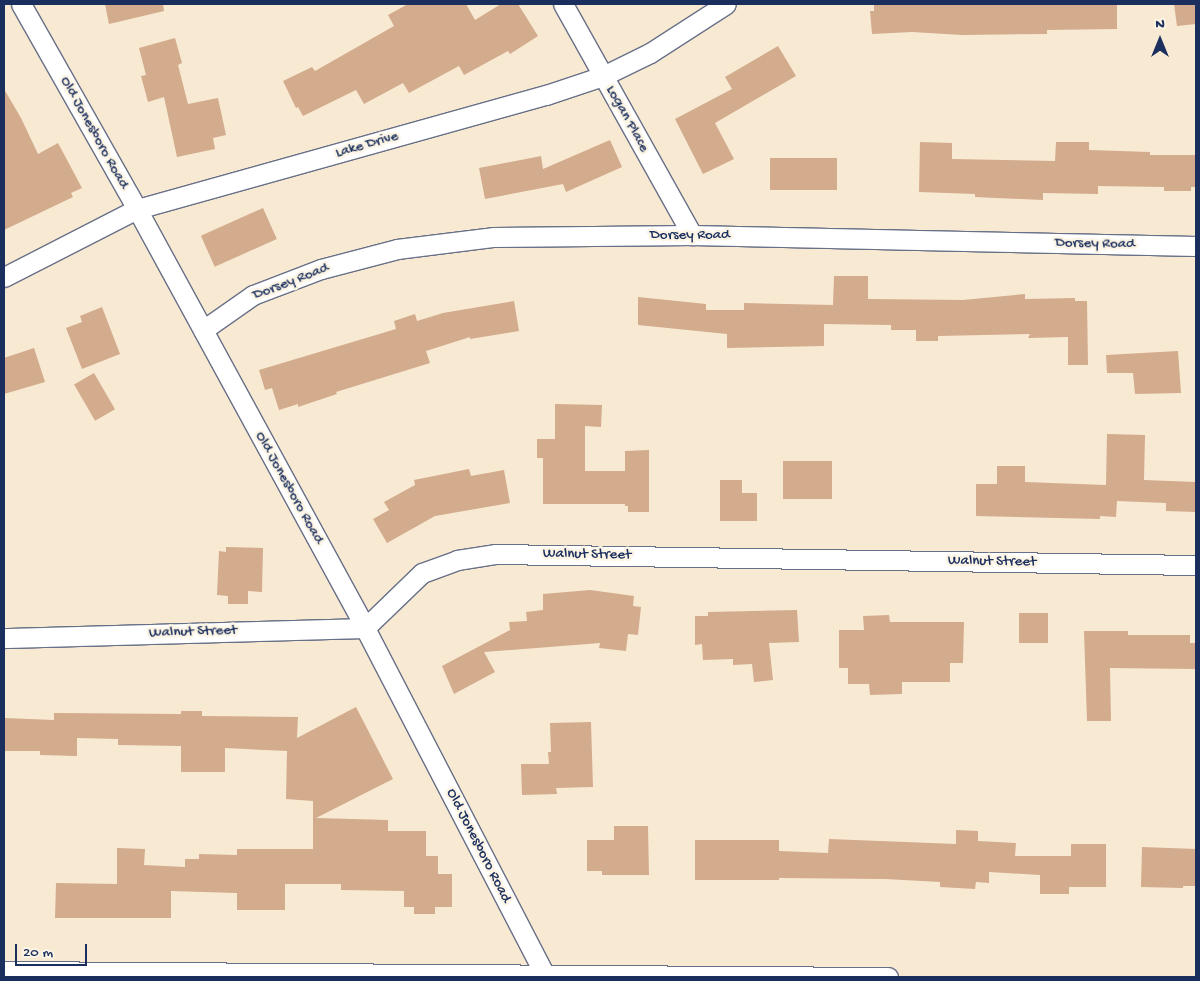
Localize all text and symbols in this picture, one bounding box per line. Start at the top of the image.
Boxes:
north arrow [1135,15,1185,65]
text: N [1155,16,1165,33]
street label: Old Jonesboro Road [56,74,132,192]
street label: Logan Place [601,82,653,156]
street label: Lake Drive [334,127,400,163]
street label: Dorsey Road [650,227,730,245]
street label: Dorsey Road [1055,234,1135,254]
street label: Dorsey Road [251,259,331,305]
street label: Old Jonesboro Road [251,429,327,547]
street label: Walnut Street [543,545,631,565]
street label: Walnut Street [948,552,1036,572]
street label: Walnut Street [149,621,237,643]
street label: Old Jonesboro Road [441,786,515,906]
scale bar [18,934,90,966]
text: 20 m [23,944,53,962]

